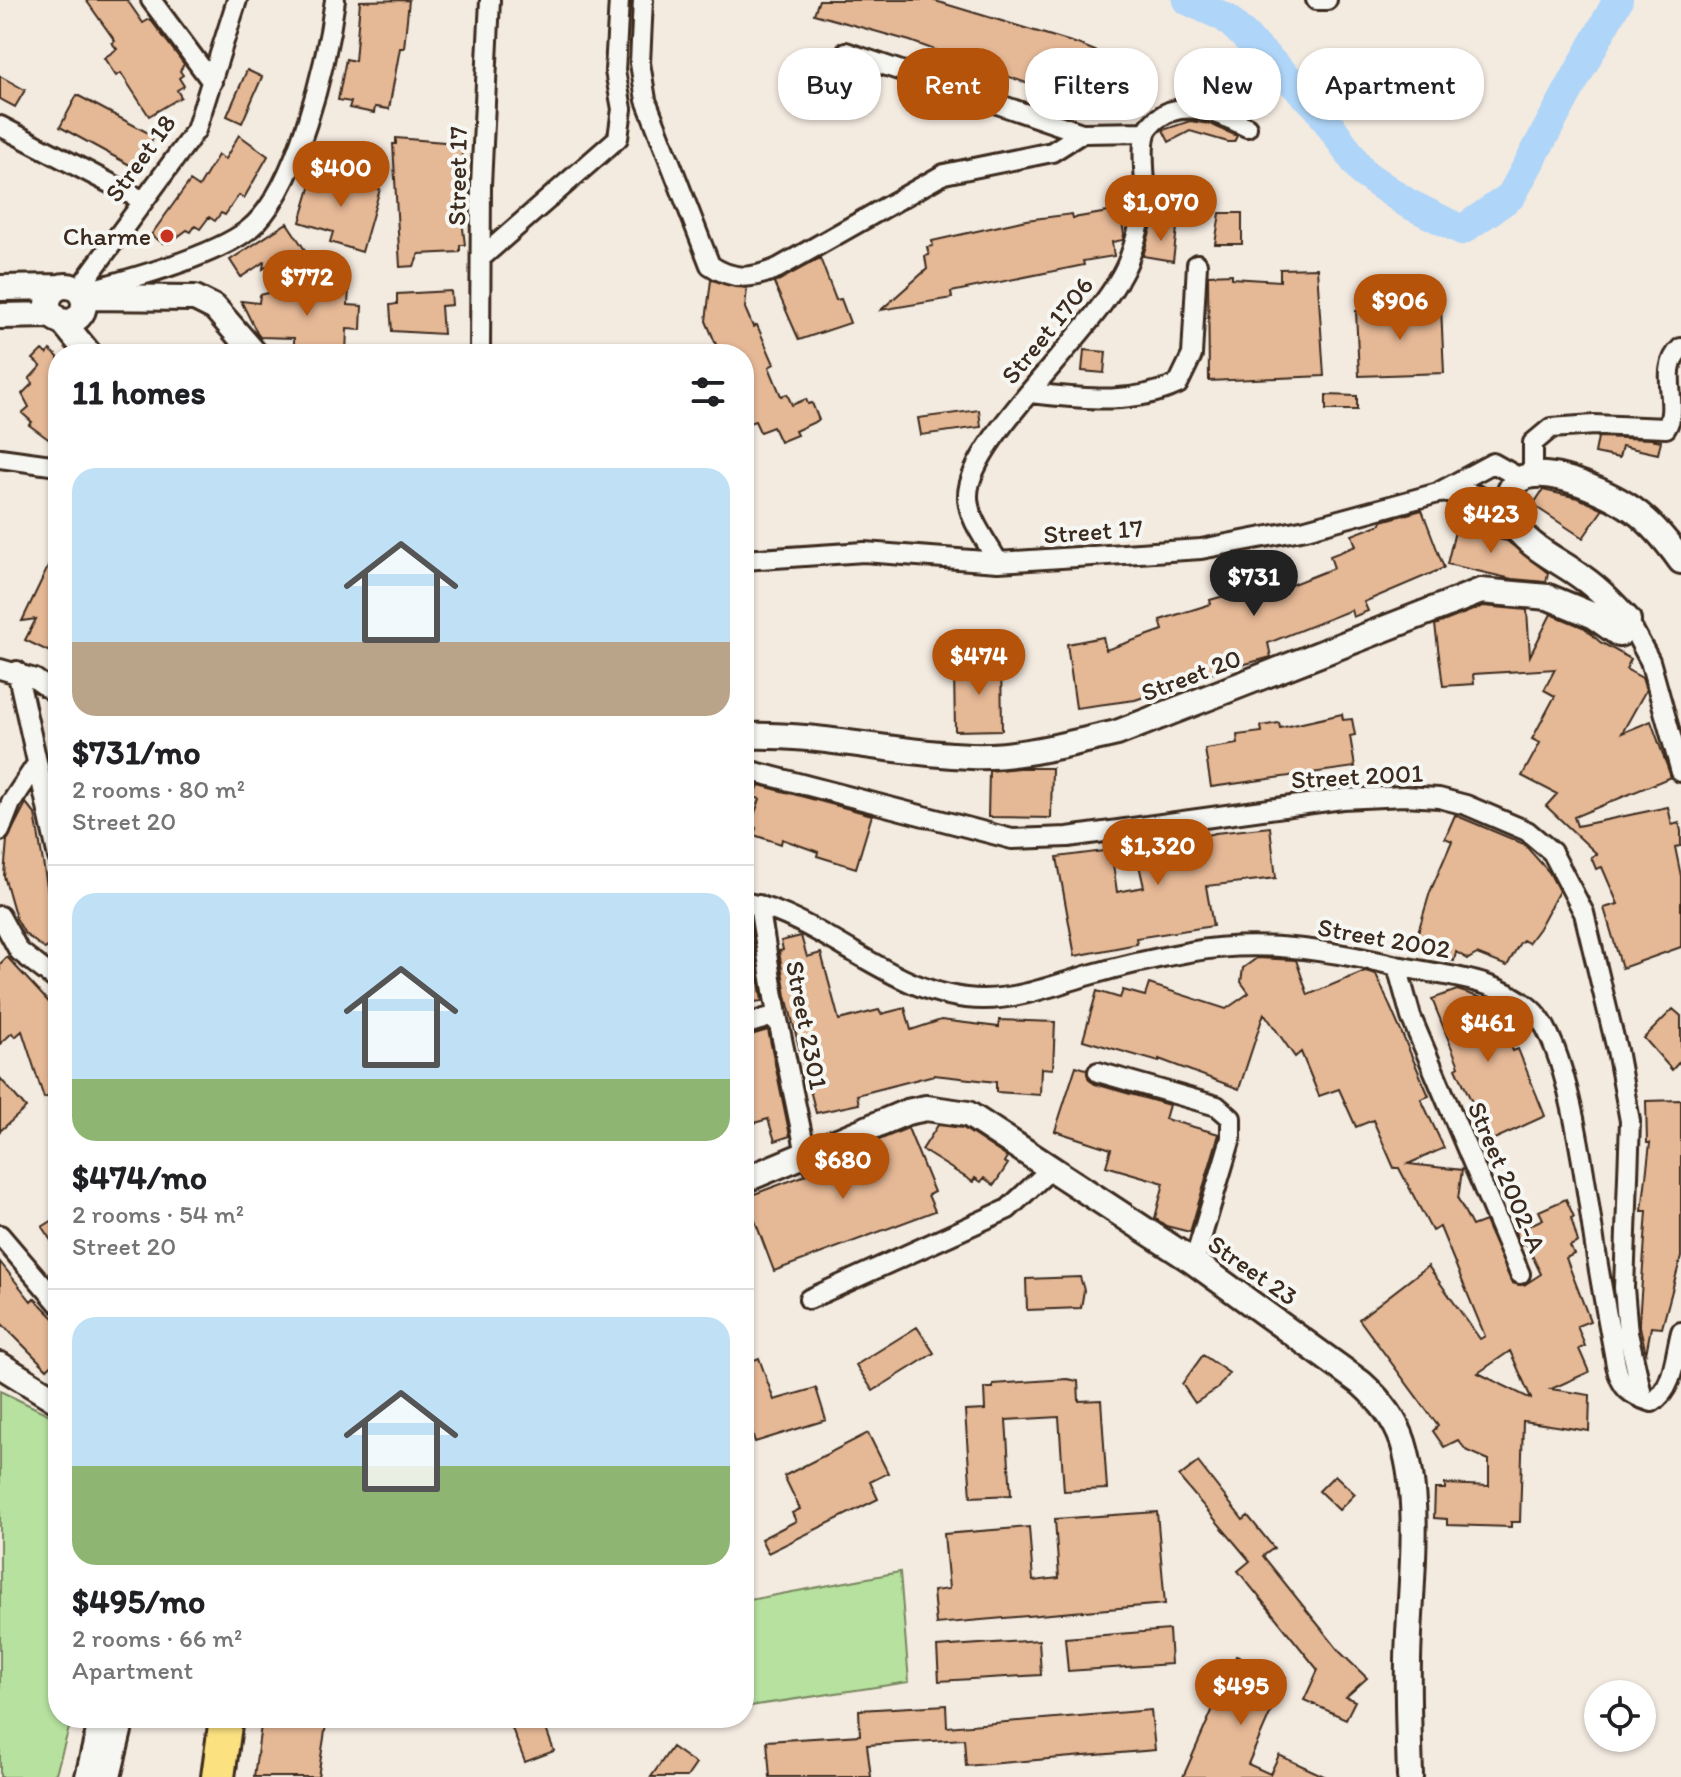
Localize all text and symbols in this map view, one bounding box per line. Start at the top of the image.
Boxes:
chip: Buy [778,48,881,120]
chip: Rent [897,48,1009,120]
chip: Filters [1025,48,1158,120]
chip: New [1174,48,1281,120]
chip: Apartment [1297,48,1484,120]
street label: Street 18 [97,108,183,208]
street label: Street 17 [440,126,474,226]
pin: $400 [294,141,388,209]
text: $400 [311,151,371,183]
pin: $1,070 [1096,175,1226,243]
text: $1,070 [1123,185,1199,217]
place label: Charme [63,220,151,252]
marker: Charme [158,227,176,245]
pin: $772 [260,250,354,318]
text: $772 [281,260,333,292]
street label: Street 1706 [994,270,1100,390]
pin: $906 [1353,274,1447,342]
text: $906 [1372,284,1428,316]
icon: filters [686,370,730,414]
text: 11 homes [72,372,206,413]
pin: $423 [1444,487,1538,555]
text: $423 [1463,497,1519,529]
street label: Street 17 [1042,512,1144,550]
icon: home [329,520,473,664]
pin: $731 [1207,550,1301,618]
text: $731 [1228,560,1280,592]
pin: $474 [932,629,1026,697]
text: $474 [950,639,1008,671]
street label: Street 20 [1137,641,1245,709]
text: $731/mo [72,732,201,773]
street label: Street 2001 [1290,757,1424,795]
text: 2 rooms · 80 m² [72,773,245,805]
text: Street 20 [72,805,176,837]
pin: $1,320 [1093,819,1223,887]
text: $1,320 [1120,829,1196,861]
street label: Street 2002 [1315,911,1453,965]
icon: home [329,945,473,1089]
street label: Street 2301 [779,958,835,1092]
pin: $461 [1441,996,1535,1064]
text: $461 [1461,1006,1515,1038]
street label: Street 2002-A [1461,1097,1553,1258]
pin: $680 [796,1133,890,1201]
text: $680 [814,1143,872,1175]
text: $474/mo [72,1157,207,1198]
text: 2 rooms · 54 m² [72,1198,244,1230]
street label: Street 23 [1202,1228,1304,1312]
text: Street 20 [72,1230,176,1262]
icon: home [329,1369,473,1513]
text: $495/mo [72,1581,205,1622]
text: 2 rooms · 66 m² [72,1622,242,1654]
text: Apartment [72,1654,193,1686]
pin: $495 [1194,1659,1288,1727]
text: $495 [1213,1669,1269,1701]
map controls [1584,1680,1656,1752]
button: locate [1584,1680,1656,1752]

